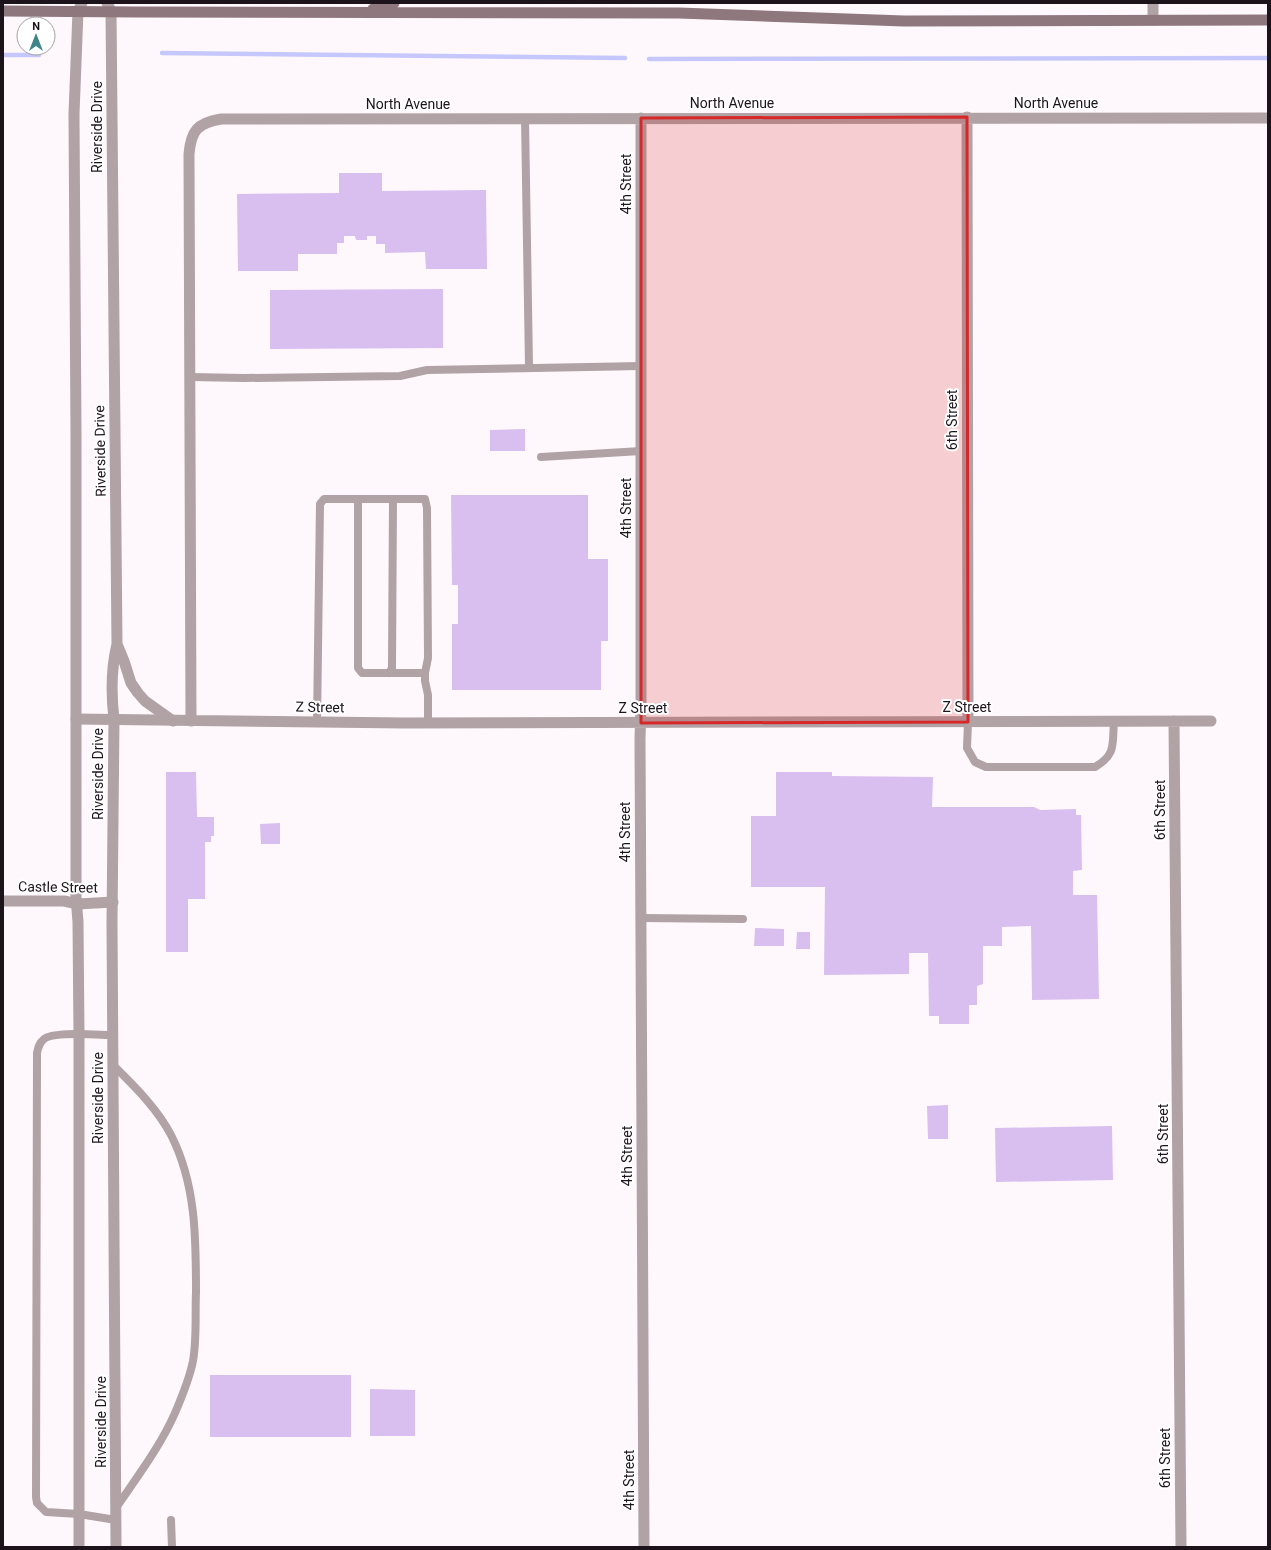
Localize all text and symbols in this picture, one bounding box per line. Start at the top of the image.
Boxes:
north arrow [16,16,56,56]
text: N [32,20,40,33]
street label: Riverside Drive [89,81,105,173]
street label: North Avenue [690,95,774,111]
street label: North Avenue [1014,95,1098,111]
street label: North Avenue [366,96,450,112]
street label: 4th Street [618,153,634,214]
street label: 6th Street [944,389,960,450]
street label: Riverside Drive [91,405,109,497]
street label: 4th Street [618,477,634,538]
street label: Z Street [295,699,345,715]
street label: Z Street [943,699,992,715]
street label: Z Street [619,700,668,716]
street label: Riverside Drive [90,728,106,820]
street label: 6th Street [1152,779,1168,840]
street label: 4th Street [617,801,633,862]
street label: Castle Street [18,878,98,896]
street label: Riverside Drive [90,1052,106,1144]
street label: 6th Street [1155,1103,1171,1164]
street label: 4th Street [619,1125,635,1186]
street label: Riverside Drive [93,1376,109,1468]
street label: 6th Street [1157,1427,1173,1488]
street label: 4th Street [621,1449,637,1510]

